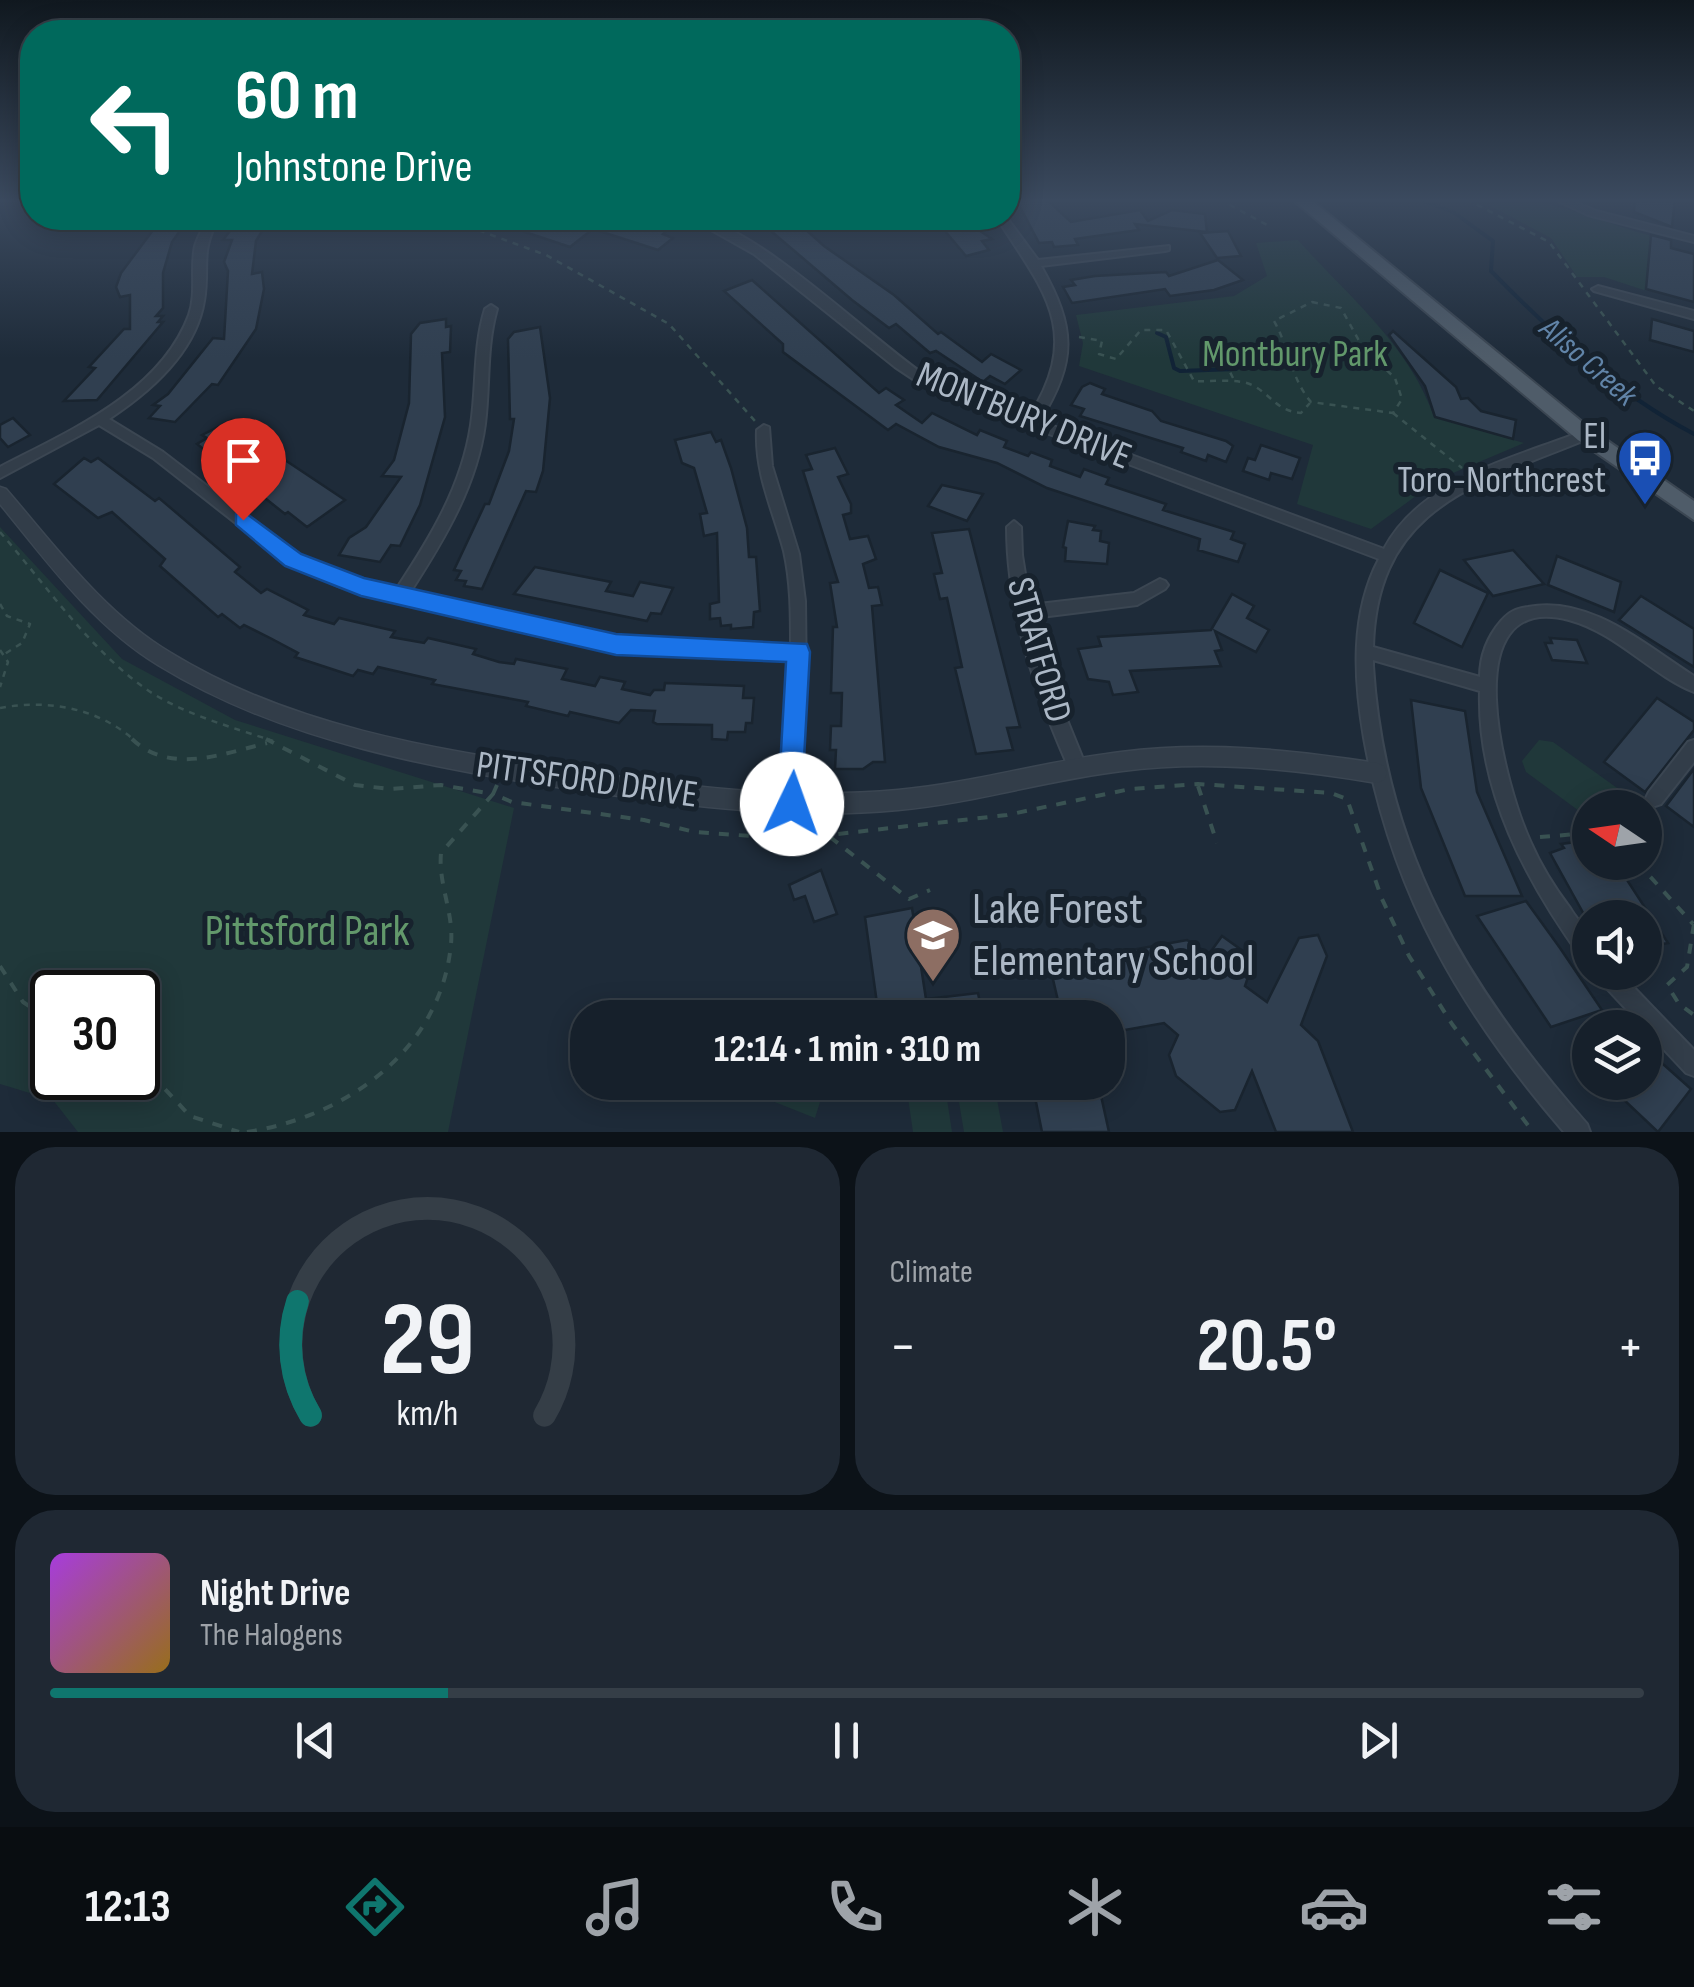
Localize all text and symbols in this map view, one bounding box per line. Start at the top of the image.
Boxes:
text: 60 m [235,55,359,139]
icon: left [70,60,200,190]
text: Johnstone Drive [235,140,473,195]
water label: Aliso Creek [1530,308,1645,415]
park label: Montbury Park [1202,332,1388,377]
street label: MONTBURY DRIVE [910,353,1138,479]
place label: El Toro-Northcrest [1397,414,1606,503]
pin [201,418,286,521]
bus stop icon: El Toro-Northcrest [1615,428,1675,507]
icon: arrive [216,433,271,488]
street label: STRATFORD [997,573,1081,727]
street label: PITTSFORD DRIVE [474,742,700,818]
position arrow [740,752,844,856]
north arrow [1572,790,1662,880]
map controls [1572,790,1662,1100]
place label: Lake Forest Elementary School [972,882,1254,989]
button: sound [1572,900,1662,990]
park label: Pittsford Park [204,904,410,959]
school or university icon: Lake Forest Elementary School [903,905,963,984]
speed limit sign: 30 [30,970,160,1100]
button: layers [1572,1010,1662,1100]
text: 12:14 · 1 min · 310 m [714,1027,981,1072]
text: Climate [890,1253,973,1292]
text: 29 [380,1279,475,1404]
text: 20.5° [1197,1302,1337,1393]
text: − [890,1314,916,1381]
text: + [1617,1314,1644,1381]
text: km/h [396,1393,458,1436]
text: Night Drive [200,1571,351,1616]
text: The Halogens [200,1616,343,1655]
icon: previous [288,1713,343,1768]
icon: pause [819,1713,874,1768]
icon: next [1351,1713,1406,1768]
icon: directions [340,1872,410,1942]
icon: music [580,1872,650,1942]
icon: phone [820,1872,890,1942]
icon: climate [1060,1872,1130,1942]
icon: car [1299,1872,1369,1942]
icon: filters [1539,1872,1609,1942]
text: 12:13 [85,1880,171,1935]

